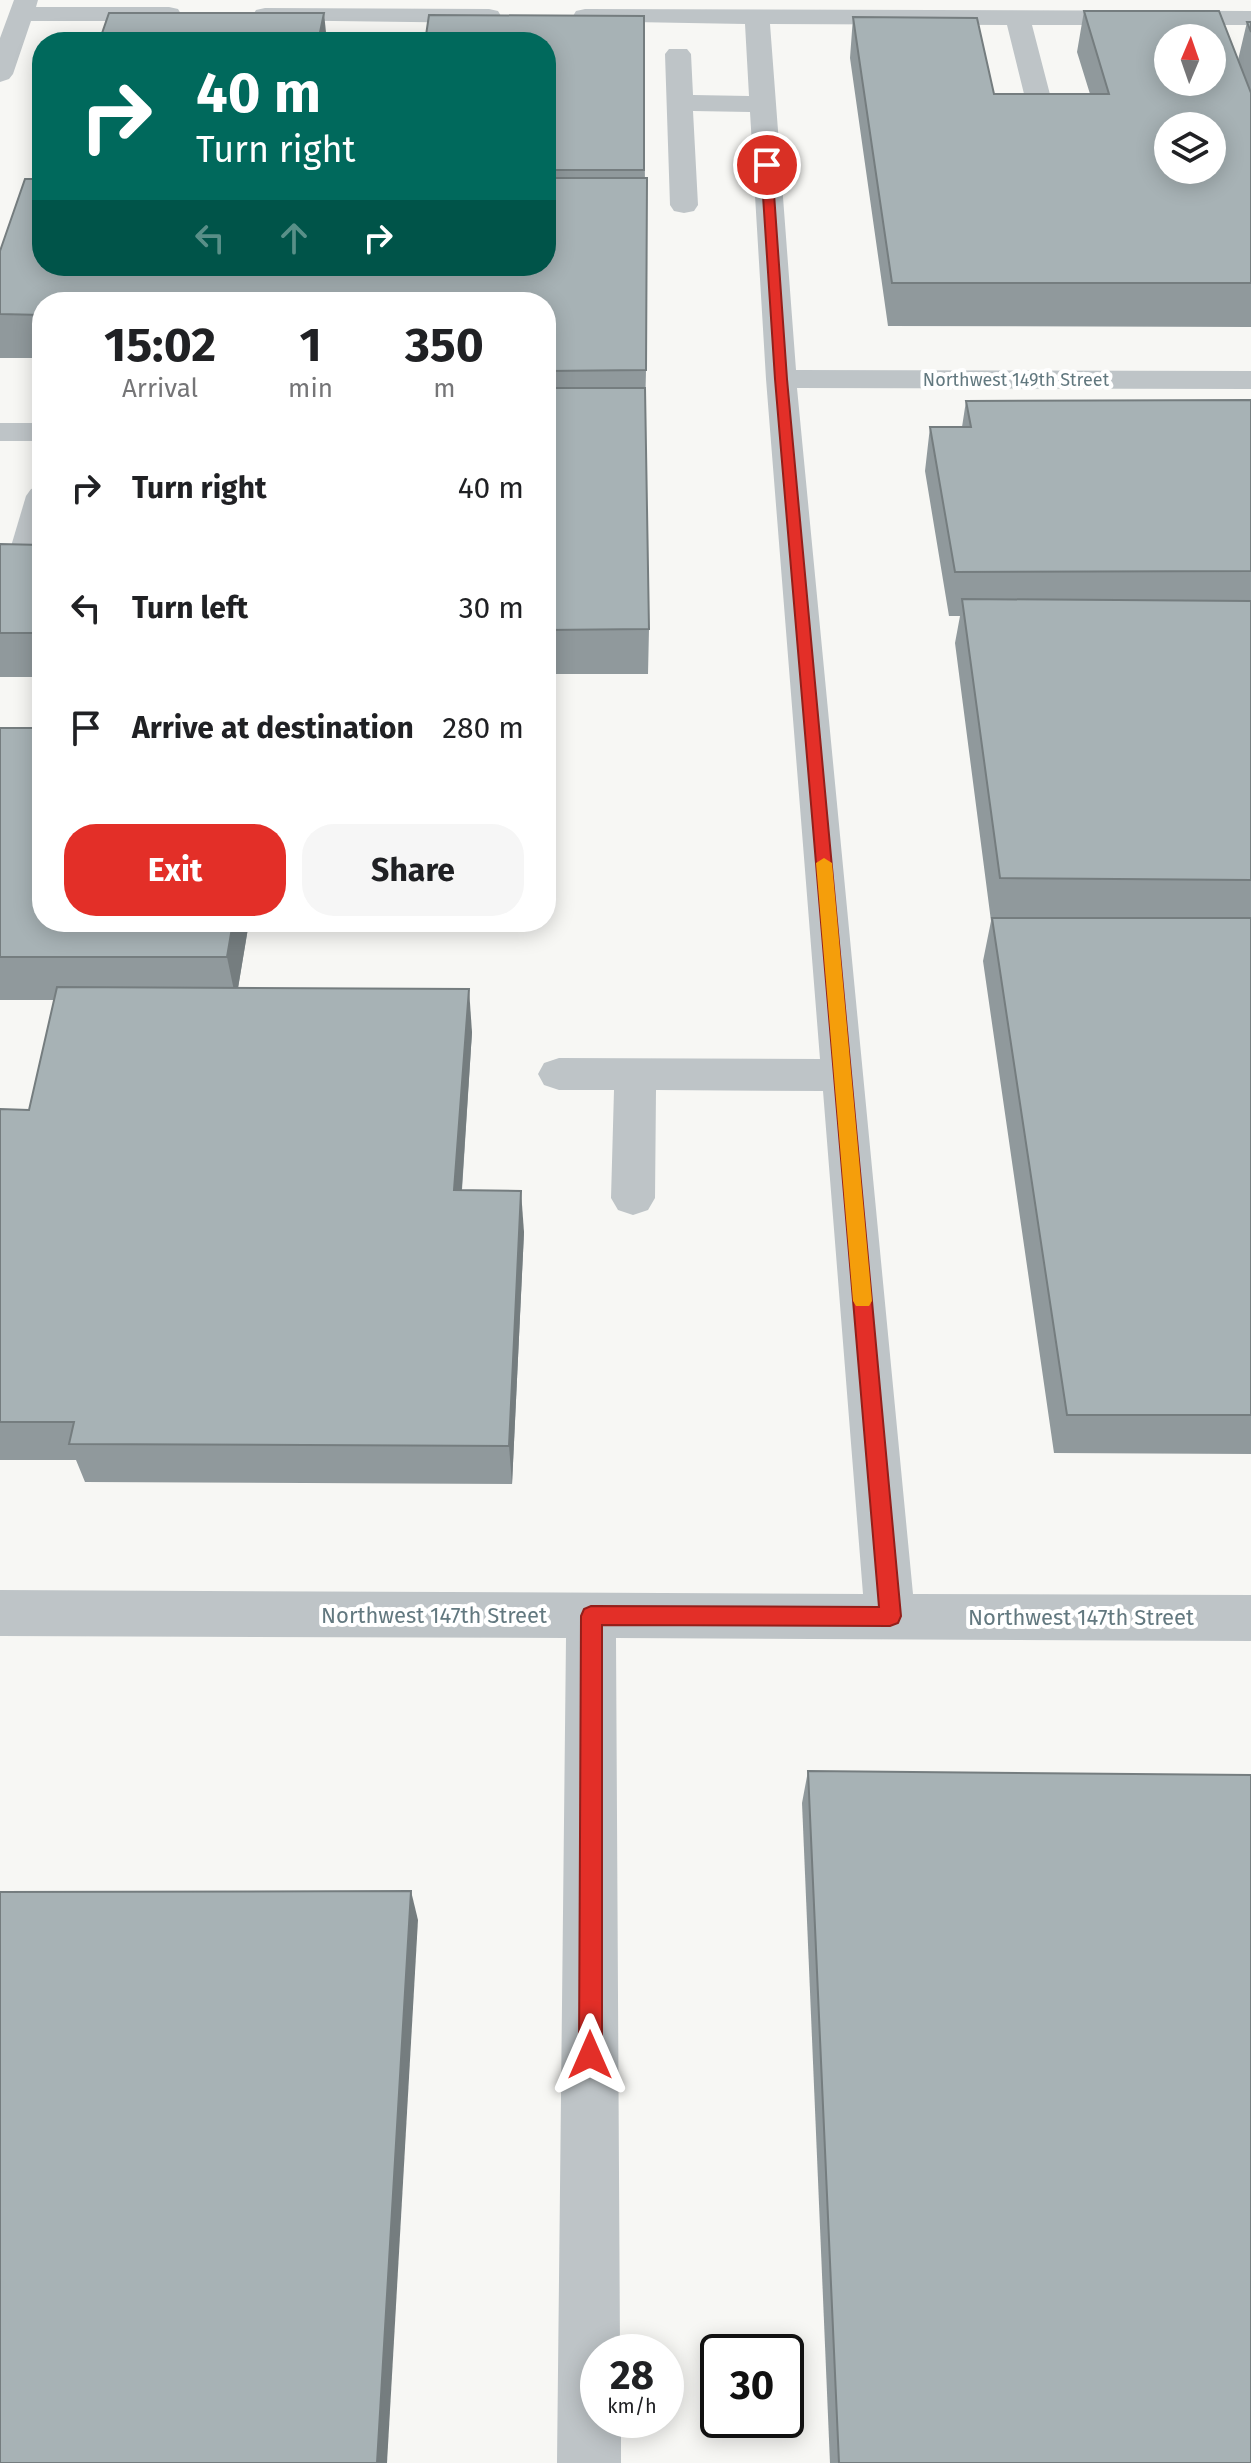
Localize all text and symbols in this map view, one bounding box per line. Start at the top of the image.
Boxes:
north arrow [1154,24,1226,96]
map controls [1154,24,1226,184]
text: 40 m [196,60,321,127]
icon: right [64,64,168,168]
button: layers [1154,112,1226,184]
text: Turn right [196,128,356,172]
pin [733,131,801,199]
icon: arrive [745,143,789,187]
icon: left [188,216,232,260]
icon: ahead [272,216,316,260]
icon: right [356,216,400,260]
text: 15:02 [104,316,216,374]
text: 1 [299,316,322,374]
text: 350 [405,316,484,374]
street label: Northwest 149th Street [923,369,1110,391]
text: Arrival [122,373,198,404]
text: min [288,373,333,404]
text: m [433,373,456,404]
icon: right [64,466,108,510]
text: Turn right [132,470,267,506]
text: 40 m [458,470,524,506]
icon: left [64,586,108,630]
text: Turn left [132,590,248,626]
text: 30 m [459,590,524,626]
icon: arrive [64,706,108,750]
text: Arrive at destination [132,710,414,746]
text: 280 m [442,710,524,746]
button: Exit [64,824,286,916]
button: Share [302,824,524,916]
street label: Northwest 147th Street [321,1602,547,1629]
street label: Northwest 147th Street [968,1604,1194,1631]
position arrow [548,2013,632,2097]
speed limit sign: 30 [700,2334,804,2438]
text: 28 [610,2352,654,2400]
text: km/h [607,2394,657,2418]

